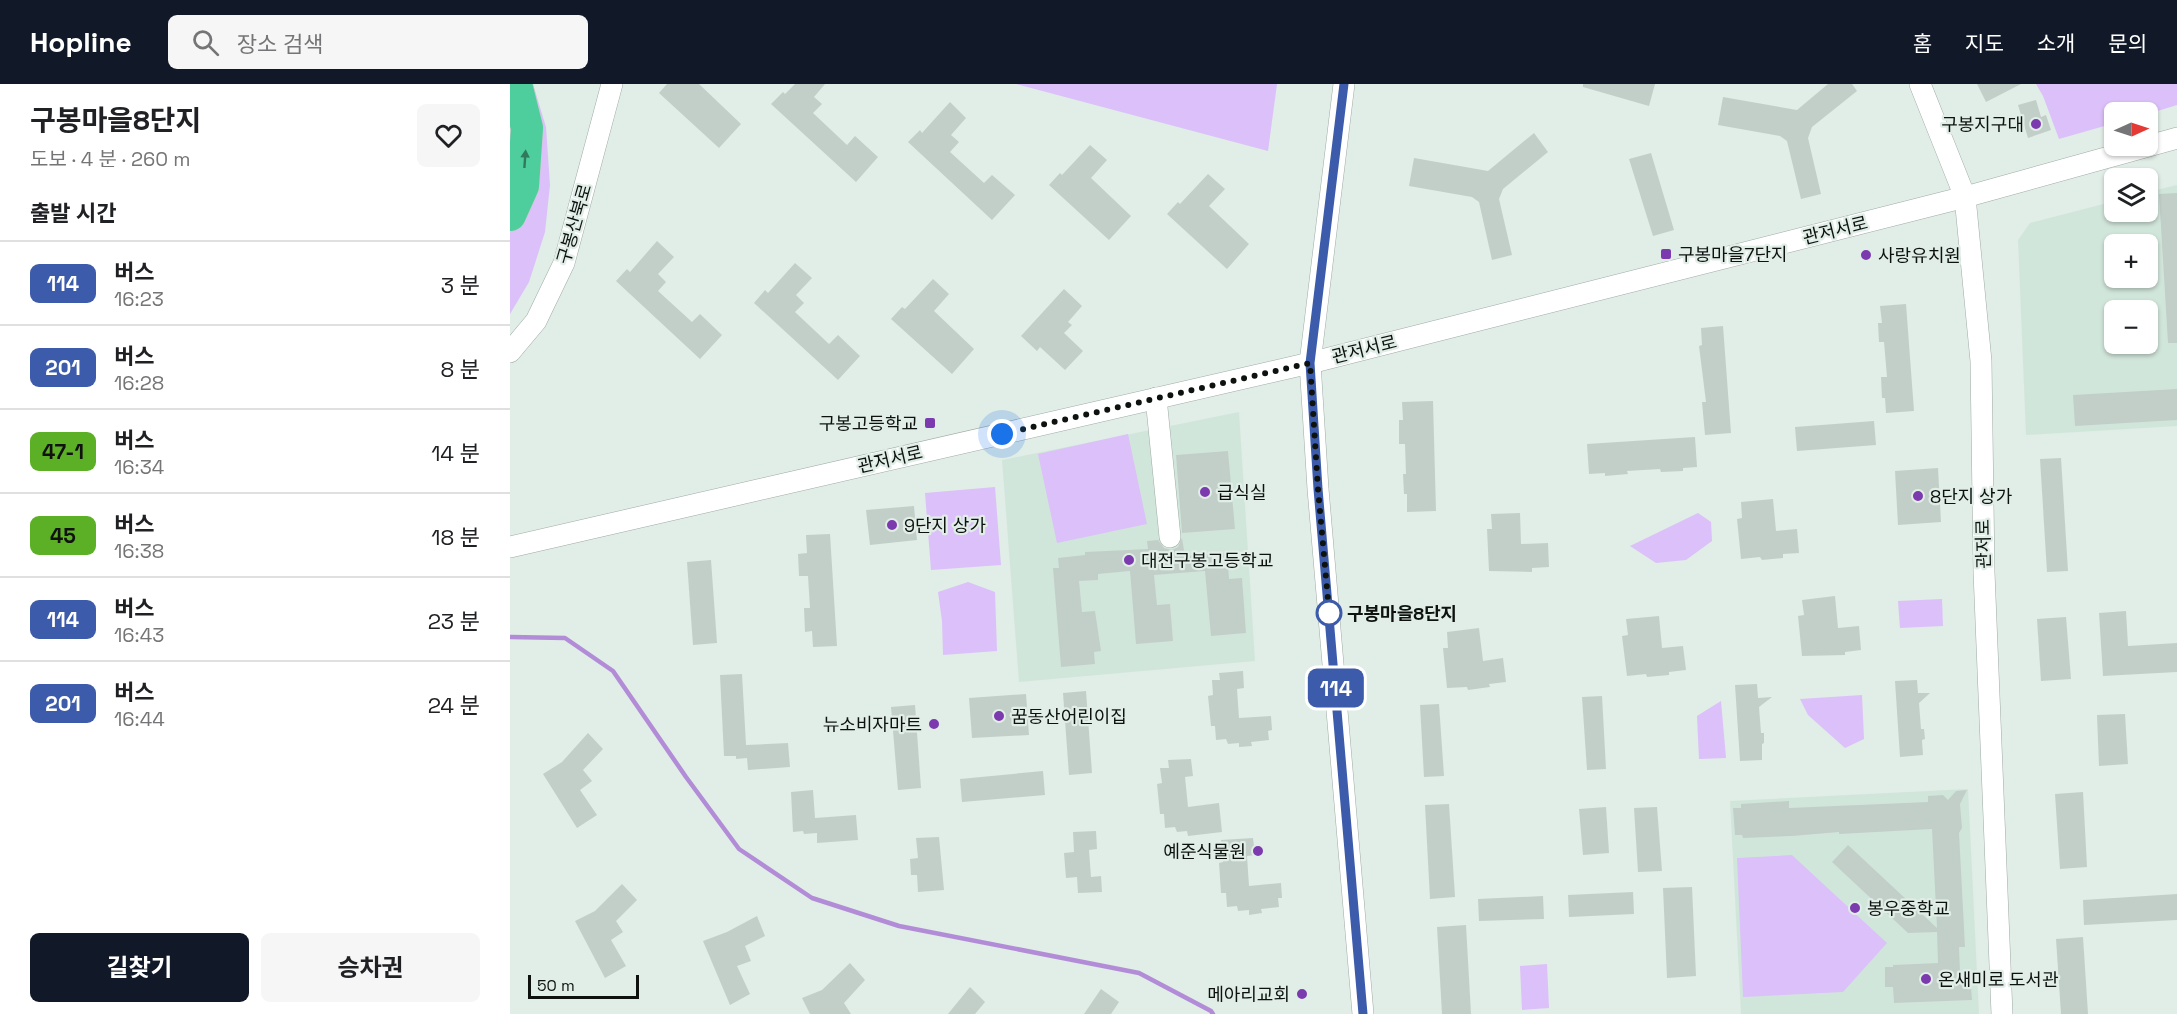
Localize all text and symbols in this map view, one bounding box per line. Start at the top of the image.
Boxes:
search box [168,15,588,69]
text: Hopline [30,24,132,60]
icon: search [189,26,222,59]
text: 장소 검색 [237,30,323,58]
text: 홈 [1913,30,1932,57]
text: 지도 [1965,30,2004,57]
text: 소개 [2037,30,2075,57]
text: 문의 [2108,30,2147,57]
text: 구봉마을8단지 [30,102,201,138]
north arrow [2104,102,2158,156]
map controls [2104,102,2158,354]
button: heart [417,104,480,167]
place label: 구봉지구대 [1941,113,2024,136]
marker: 구봉지구대 [2029,117,2043,131]
text: 도보 · 4 분 · 260 m [30,146,190,172]
one-way arrow [520,150,530,169]
button: layers [2104,168,2158,222]
street label: 구봉산북로 [552,181,596,267]
text: 출발 시간 [30,199,117,227]
street label: 관저서로 [1800,211,1870,249]
button: + [2104,234,2158,288]
place label: 구봉마을7단지 [1678,243,1788,266]
place label: 사랑유치원 [1878,244,1961,267]
marker: 구봉마을7단지 [1659,247,1673,261]
marker: 사랑유치원 [1859,248,1873,262]
text: 버스 [114,258,154,286]
text: 114 [47,270,79,297]
text: 3 분 [441,271,480,299]
text: 16:23 [114,286,164,312]
button: − [2104,300,2158,354]
street label: 관저서로 [1329,330,1399,368]
text: 버스 [114,342,154,370]
text: 201 [45,354,81,381]
text: 8 분 [440,355,480,383]
text: 16:28 [114,370,164,396]
place label: 구봉고등학교 [819,412,918,435]
marker: 구봉고등학교 [923,416,937,430]
your location [987,419,1017,449]
text: 버스 [114,426,154,454]
text: 47-1 [42,438,84,465]
text: 14 분 [431,439,480,467]
street label: 관저서로 [855,440,925,478]
text: 16:34 [114,454,164,480]
place label: 급식실 [1217,481,1267,504]
marker: 급식실 [1198,485,1212,499]
place label: 8단지 상가 [1930,485,2013,508]
marker: 8단지 상가 [1911,489,1925,503]
text: 버스 [114,510,154,538]
place label: 9단지 상가 [904,514,986,537]
marker: 9단지 상가 [885,518,899,532]
street label: 관저로 [1971,519,1995,569]
text: 45 [50,522,76,549]
text: 18 분 [431,523,480,551]
text: 16:38 [114,538,164,564]
place label: 대전구봉고등학교 [1141,549,1273,572]
marker: 대전구봉고등학교 [1122,553,1136,567]
text: 버스 [114,594,154,622]
marker: 구봉마을8단지 [1316,600,1342,626]
place label: 구봉마을8단지 [1347,602,1457,625]
text: 114 [47,606,79,633]
text: 23 분 [428,607,480,635]
text: 16:43 [114,622,164,648]
line badge: 114 [1302,668,1370,708]
text: 114 [1320,675,1352,702]
text: 버스 [114,678,154,706]
text: 201 [45,690,81,717]
text: 24 분 [428,691,480,719]
place label: 꿈동산어린이집 [1011,705,1127,728]
text: 16:44 [114,706,165,732]
marker: 꿈동산어린이집 [992,709,1006,723]
place label: 뉴소비자마트 [823,713,922,736]
marker: 뉴소비자마트 [927,717,941,731]
place label: 예준식물원 [1163,840,1246,863]
marker: 예준식물원 [1251,844,1265,858]
place label: 봉우중학교 [1867,897,1950,920]
marker: 봉우중학교 [1848,901,1862,915]
button: 길찾기 [30,933,249,1002]
button: 승차권 [261,933,480,1002]
place label: 온새미로 도서관 [1938,968,2059,991]
scale bar [528,972,639,1000]
marker: 온새미로 도서관 [1919,972,1933,986]
text: 50 m [537,975,575,996]
place label: 메아리교회 [1207,983,1290,1006]
marker: 메아리교회 [1295,987,1309,1001]

